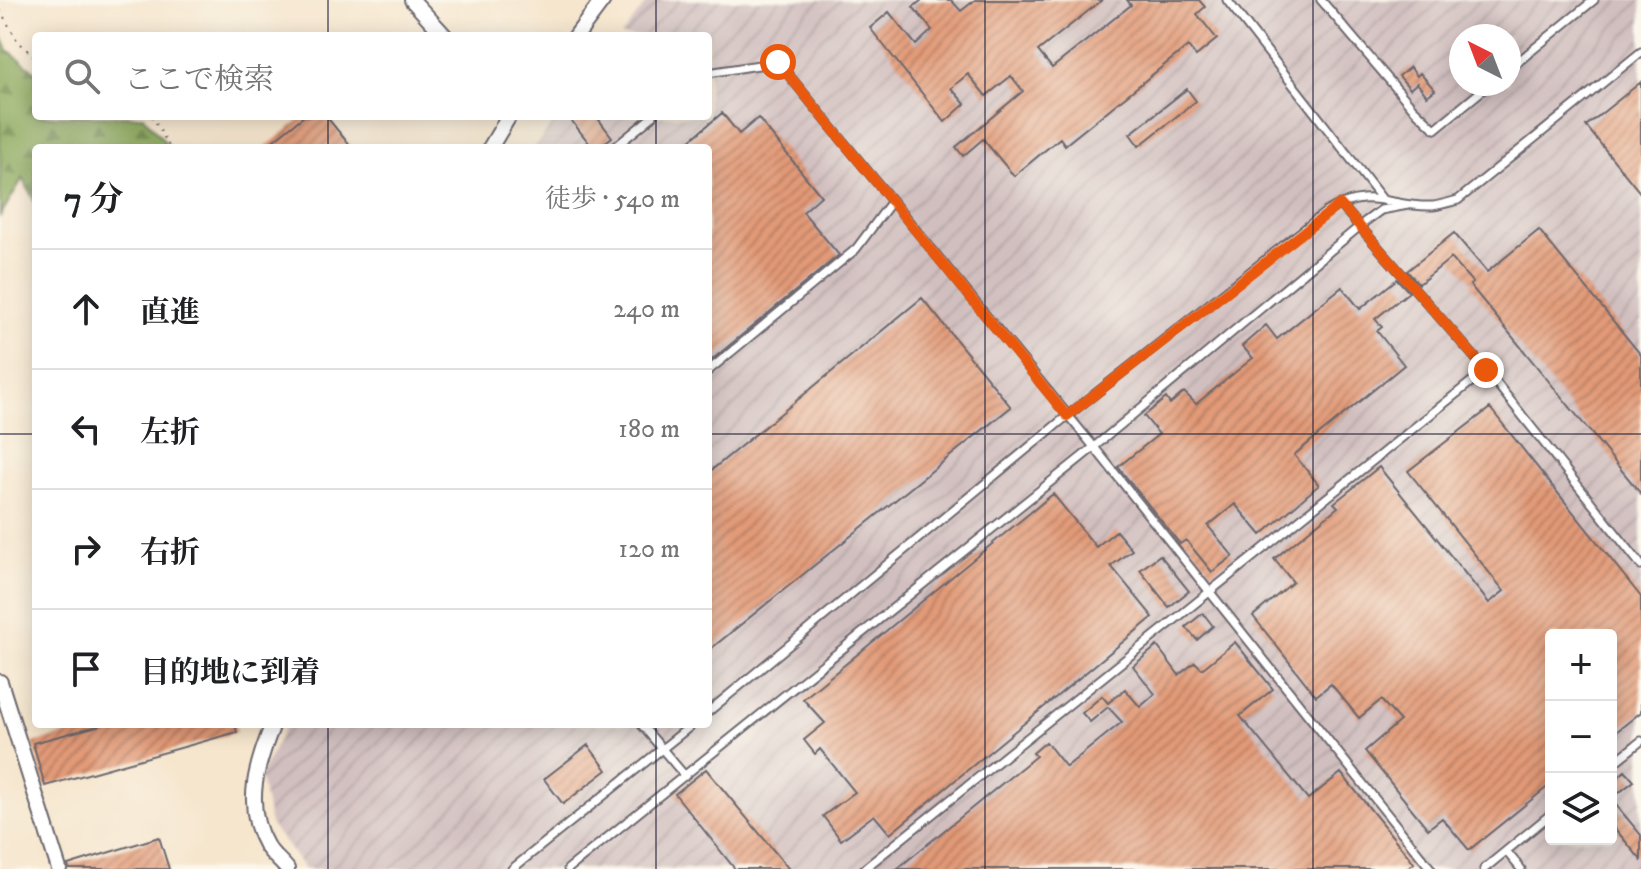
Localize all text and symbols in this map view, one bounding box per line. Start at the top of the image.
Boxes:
north arrow [1449,24,1521,96]
search box [32,32,712,120]
route start [760,44,796,80]
icon: search [60,54,104,98]
text: ここで検索 [124,62,274,99]
text: 7 分 [64,179,123,221]
text: 徒歩 · 540 m [545,183,680,216]
icon: ahead [64,287,108,331]
text: 240 m [613,293,680,326]
text: 直進 [140,295,200,332]
route end [1468,352,1504,388]
icon: left [64,407,108,451]
text: 180 m [618,413,680,446]
text: 左折 [140,415,200,452]
icon: right [64,527,108,571]
text: 120 m [619,533,680,566]
text: 右折 [140,535,200,572]
map controls [1545,629,1617,845]
button: + [1545,629,1617,701]
icon: arrive [64,647,108,691]
text: 目的地に到着 [140,655,320,692]
button: − [1545,701,1617,773]
button: layers [1545,773,1617,845]

